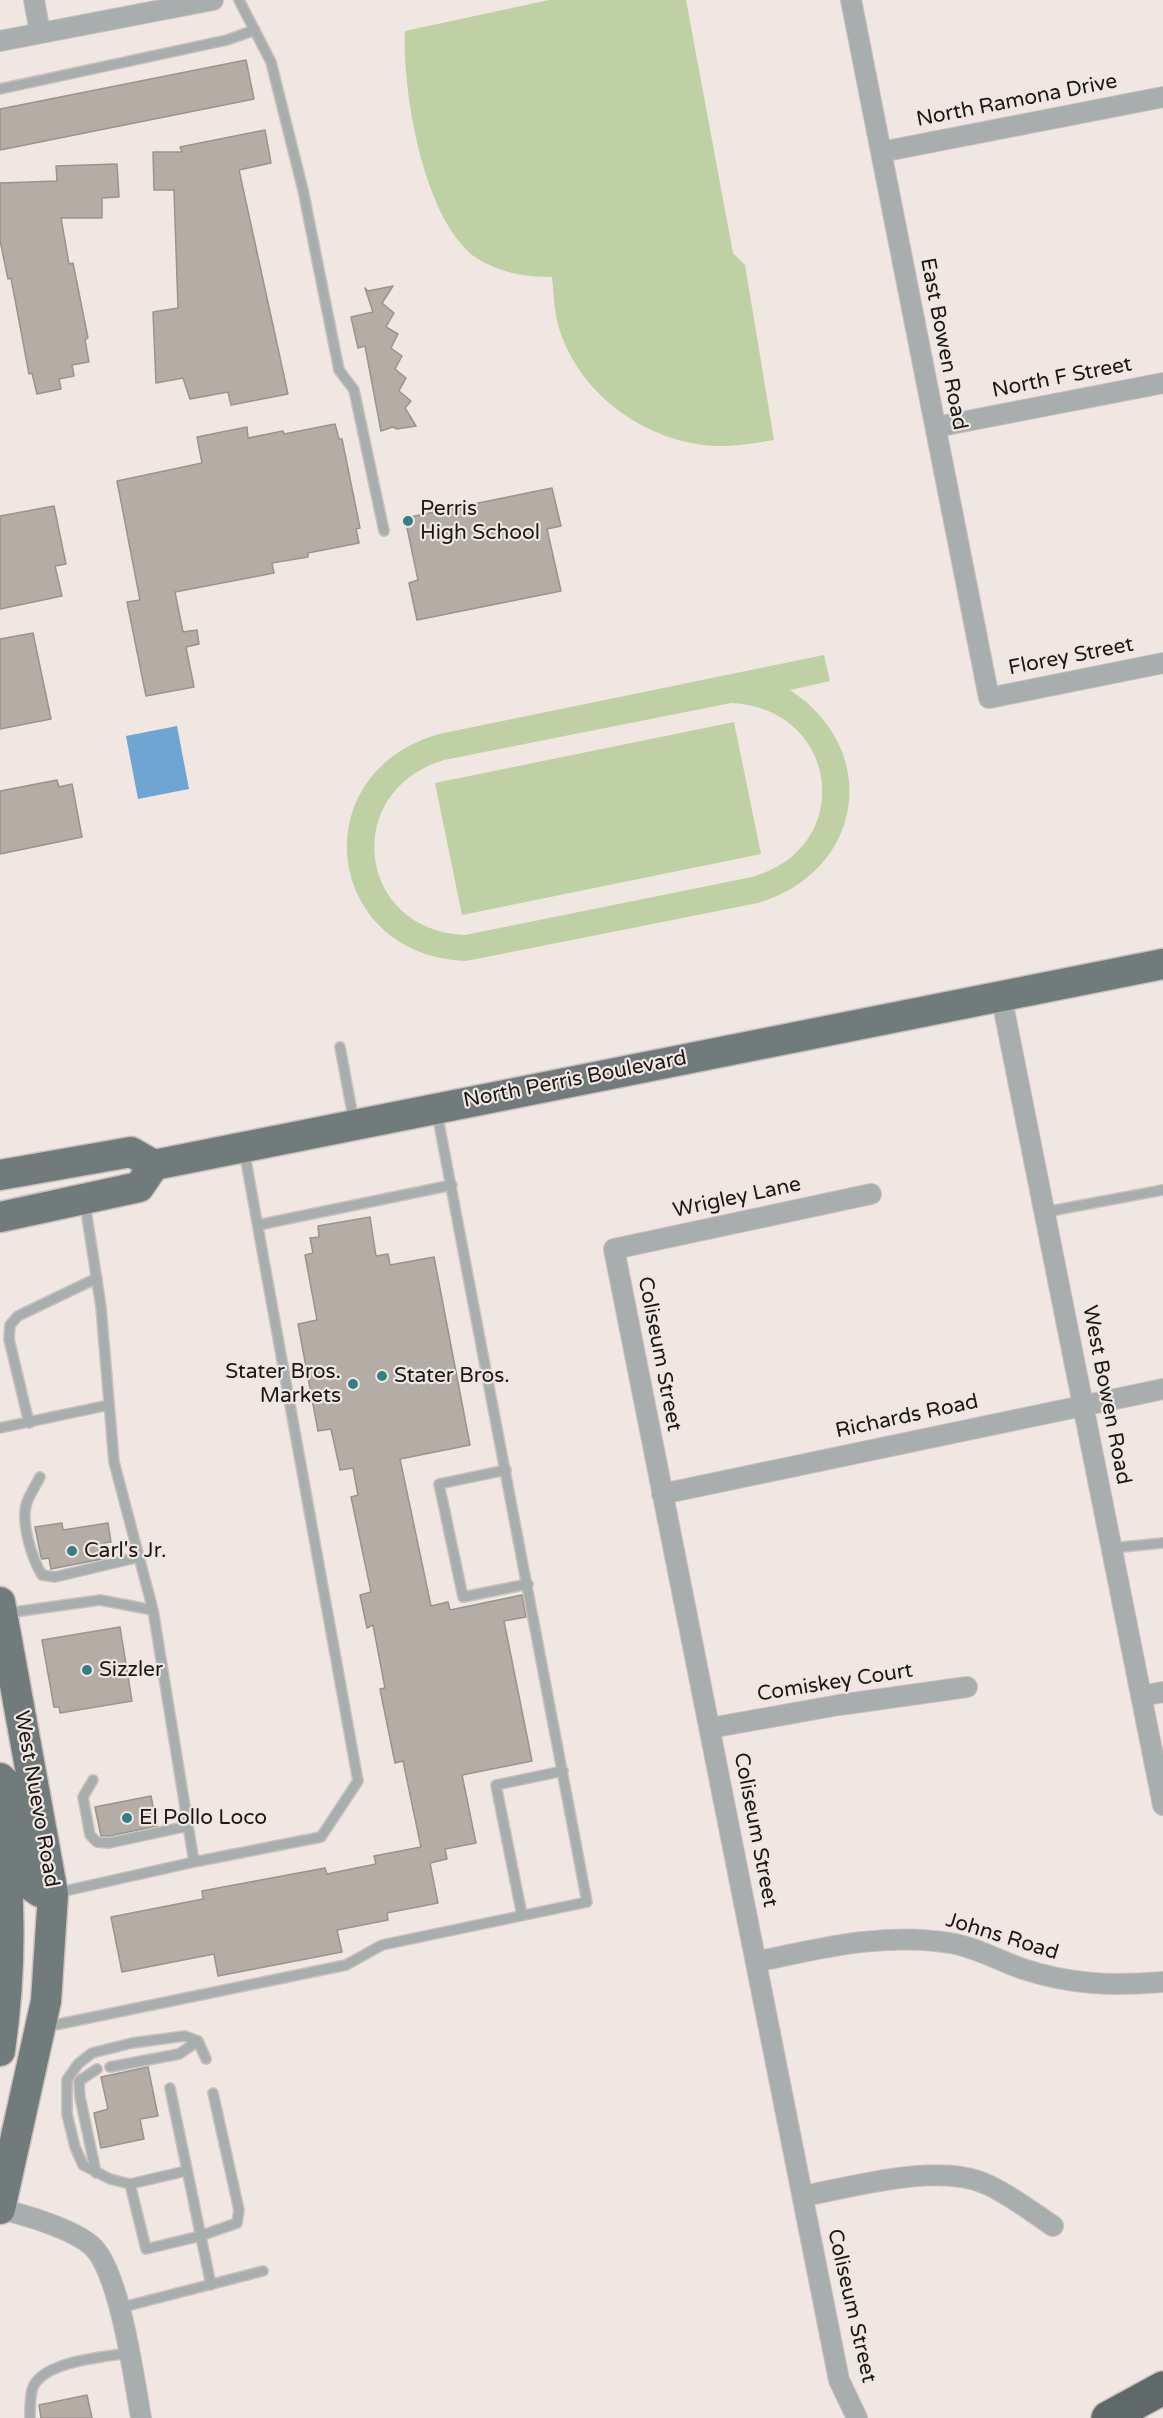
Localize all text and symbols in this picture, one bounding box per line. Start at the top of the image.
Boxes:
street label: North Ramona Drive [914,69,1120,133]
street label: East Bowen Road [914,256,972,432]
street label: North F Street [990,352,1134,404]
place label: Perris High School [420,496,540,546]
marker: Perris High School [401,514,415,528]
street label: Florey Street [1006,633,1136,681]
street label: North Perris Boulevard [461,1046,689,1114]
street label: Wrigley Lane [671,1172,803,1224]
street label: Coliseum Street [632,1275,686,1433]
street label: West Bowen Road [1076,1303,1136,1487]
place label: Stater Bros. Markets [225,1359,341,1409]
place label: Stater Bros. [394,1363,510,1389]
marker: Stater Bros. [375,1369,389,1383]
marker: Stater Bros. Markets [346,1377,360,1391]
street label: Richards Road [833,1390,981,1444]
place label: Carl's Jr. [84,1538,167,1564]
marker: Carl's Jr. [65,1544,79,1558]
place label: Sizzler [99,1657,163,1683]
street label: Comiskey Court [755,1658,915,1708]
marker: Sizzler [80,1663,94,1677]
street label: West Nuevo Road [8,1709,64,1889]
street label: Coliseum Street [728,1751,782,1909]
place label: El Pollo Loco [139,1805,267,1831]
marker: El Pollo Loco [120,1811,134,1825]
street label: Johns Road [943,1908,1061,1966]
street label: Coliseum Street [821,2227,881,2385]

